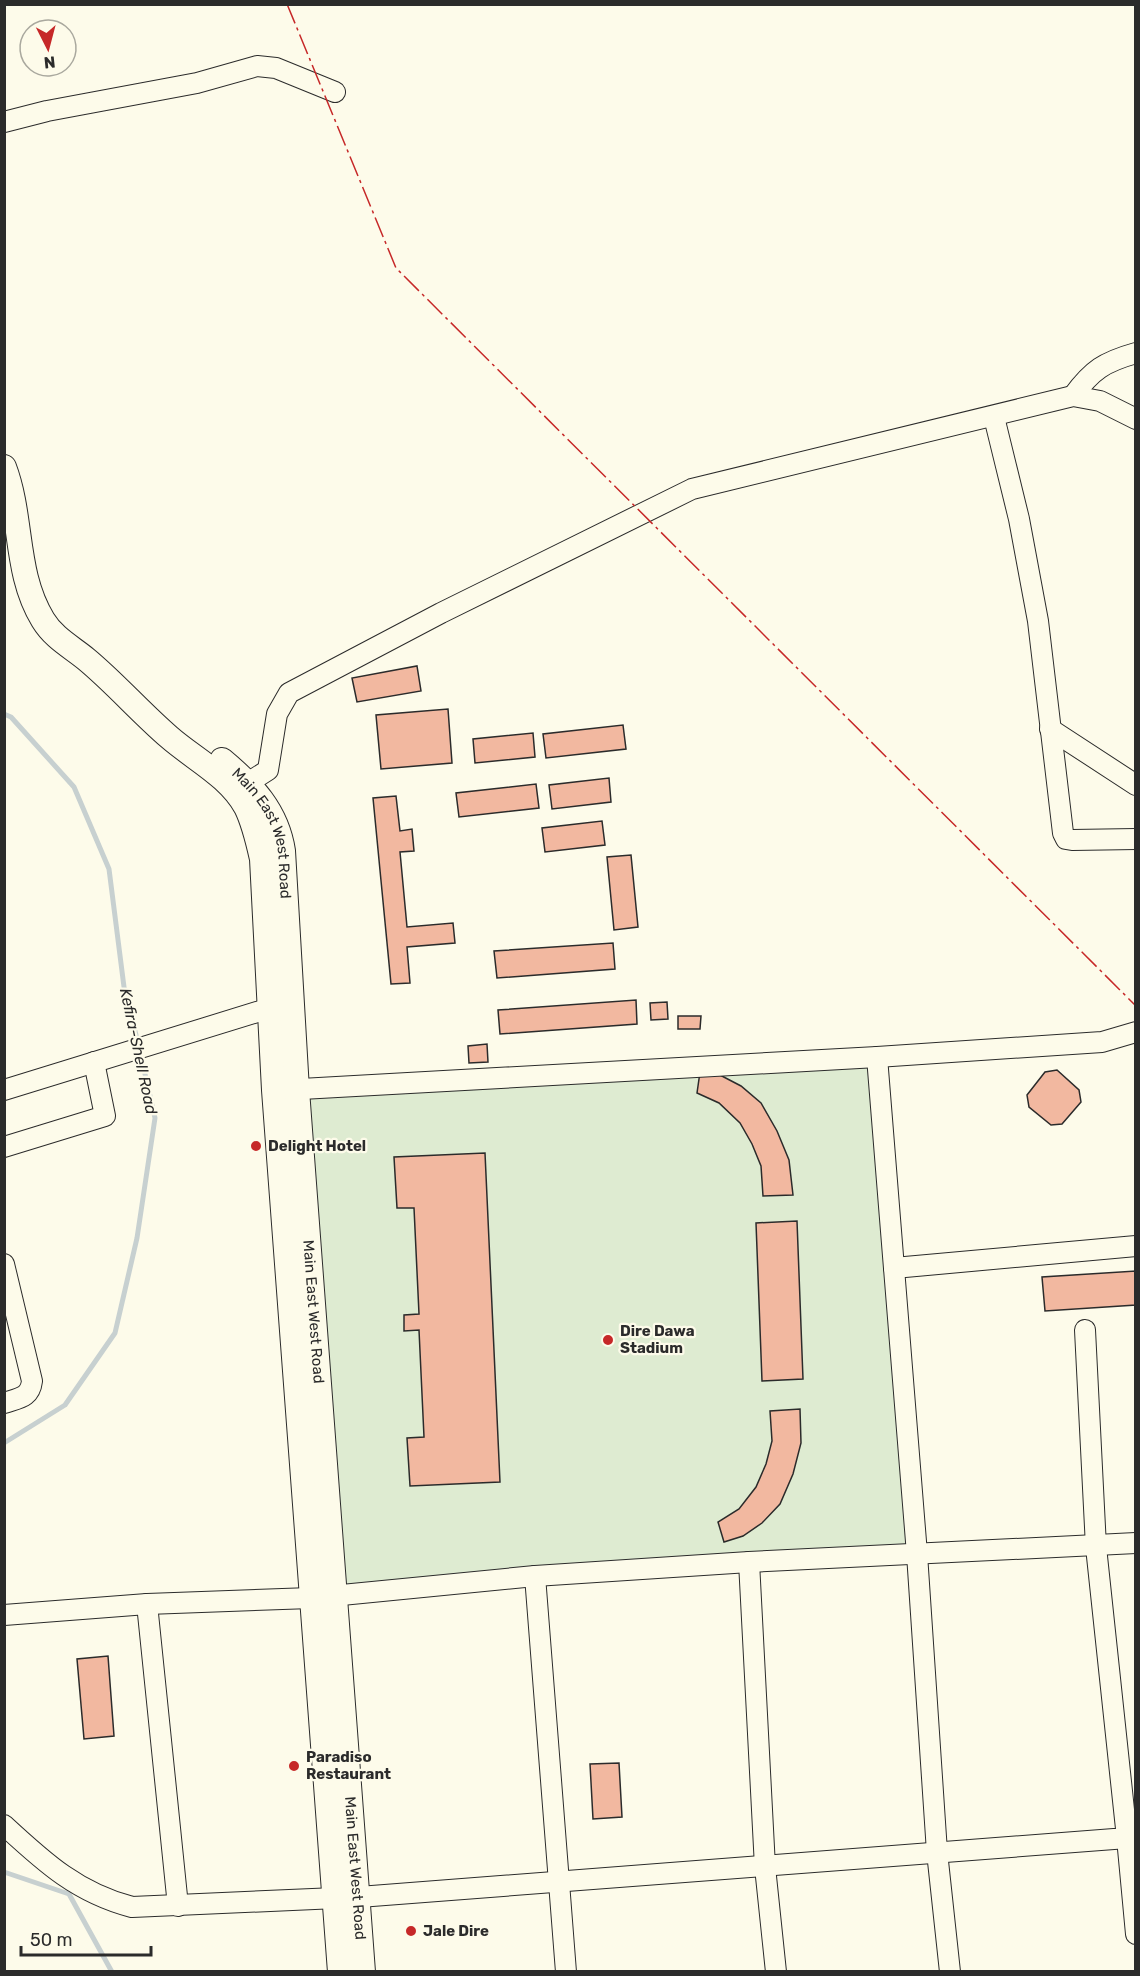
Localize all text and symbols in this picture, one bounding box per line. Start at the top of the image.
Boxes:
north arrow [18,18,78,78]
text: N [43,52,56,72]
street label: Main East West Road [228,764,295,899]
water label: Kefira-Shell Road [116,986,161,1116]
place label: Delight Hotel [268,1137,366,1155]
marker: Delight Hotel [249,1139,263,1153]
street label: Main East West Road [299,1239,328,1384]
place label: Dire Dawa Stadium [620,1322,695,1357]
marker: Dire Dawa Stadium [601,1333,615,1347]
place label: Paradiso Restaurant [306,1748,391,1783]
marker: Paradiso Restaurant [287,1759,301,1773]
street label: Main East West Road [341,1796,370,1941]
scale bar [21,1919,152,1957]
place label: Jale Dire [423,1922,489,1940]
marker: Jale Dire [404,1924,418,1938]
text: 50 m [30,1929,73,1951]

